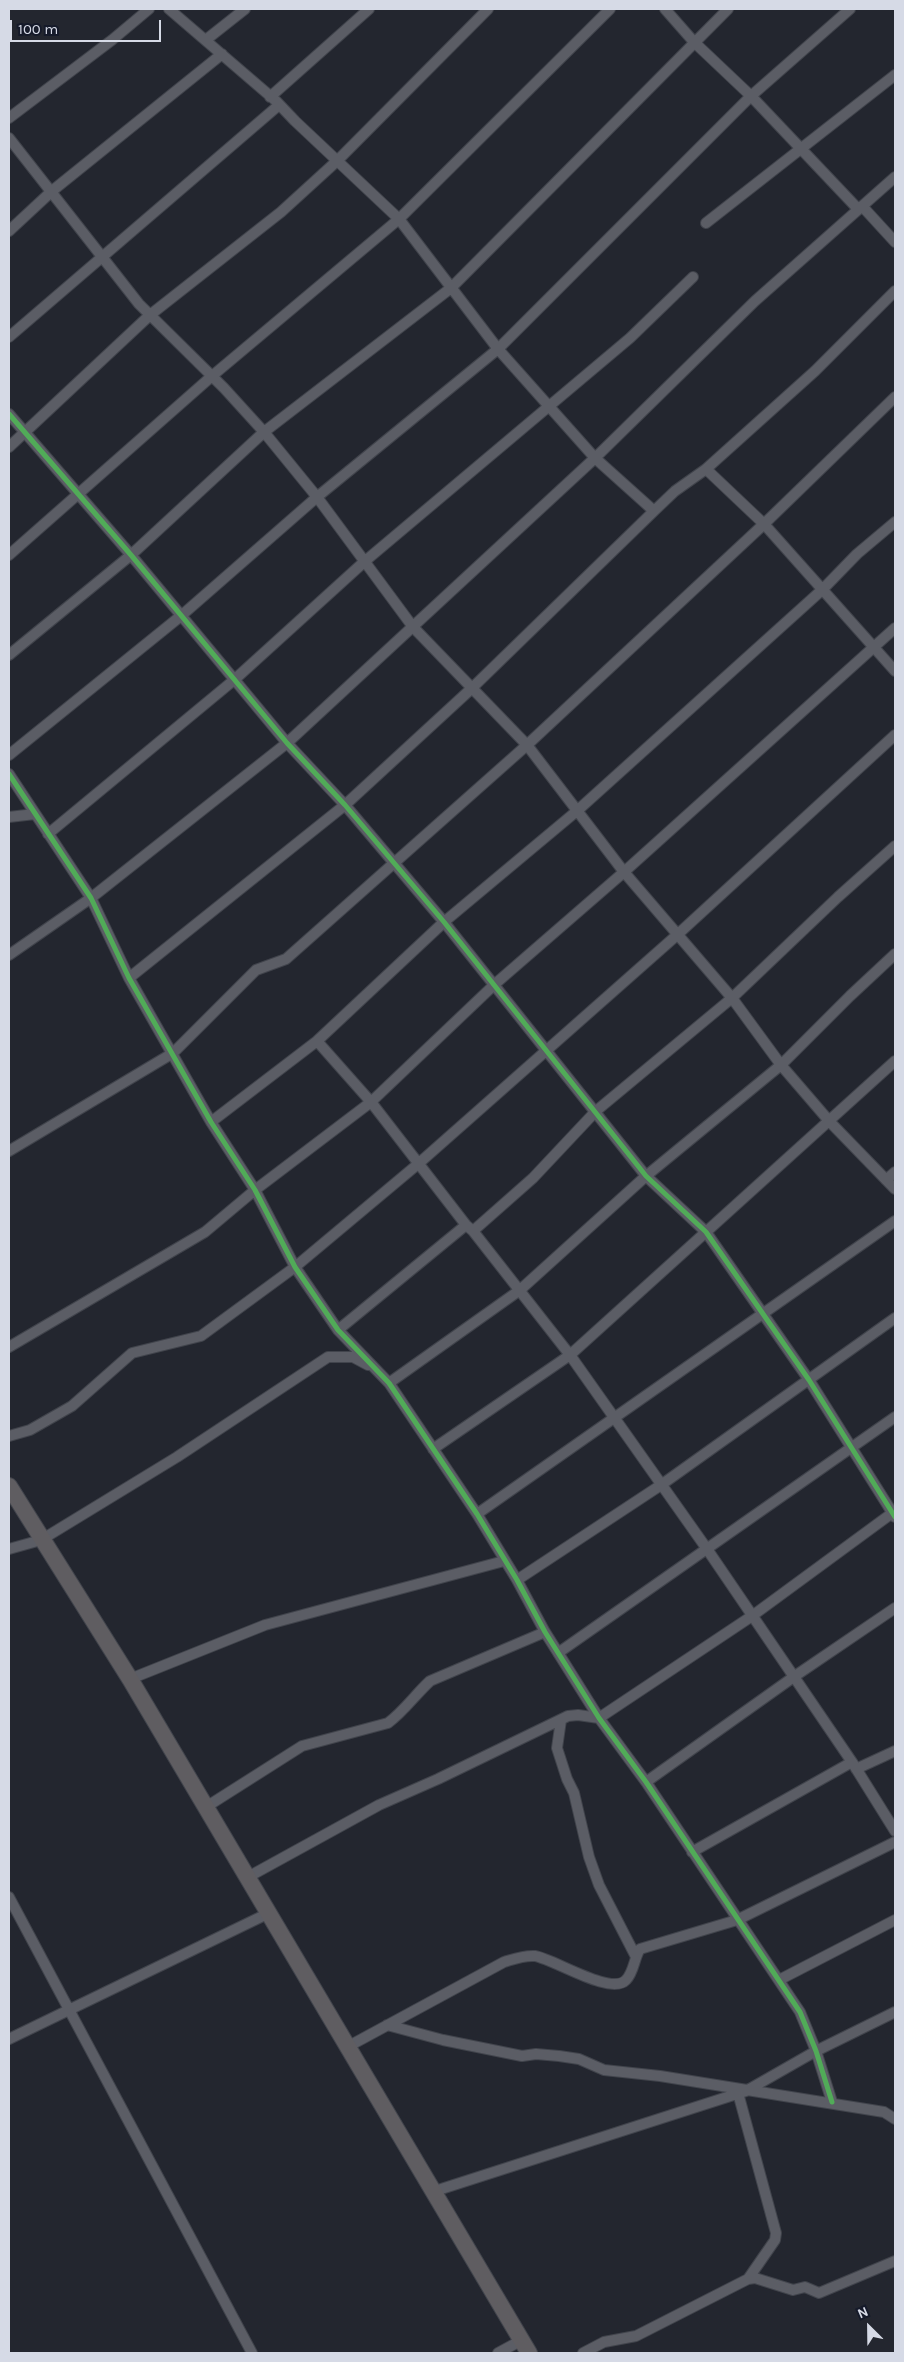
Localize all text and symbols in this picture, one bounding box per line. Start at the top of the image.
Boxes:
scale bar [12,10,164,42]
text: 100 m [18,20,58,38]
north arrow [844,2302,894,2352]
text: N [855,2303,871,2323]

